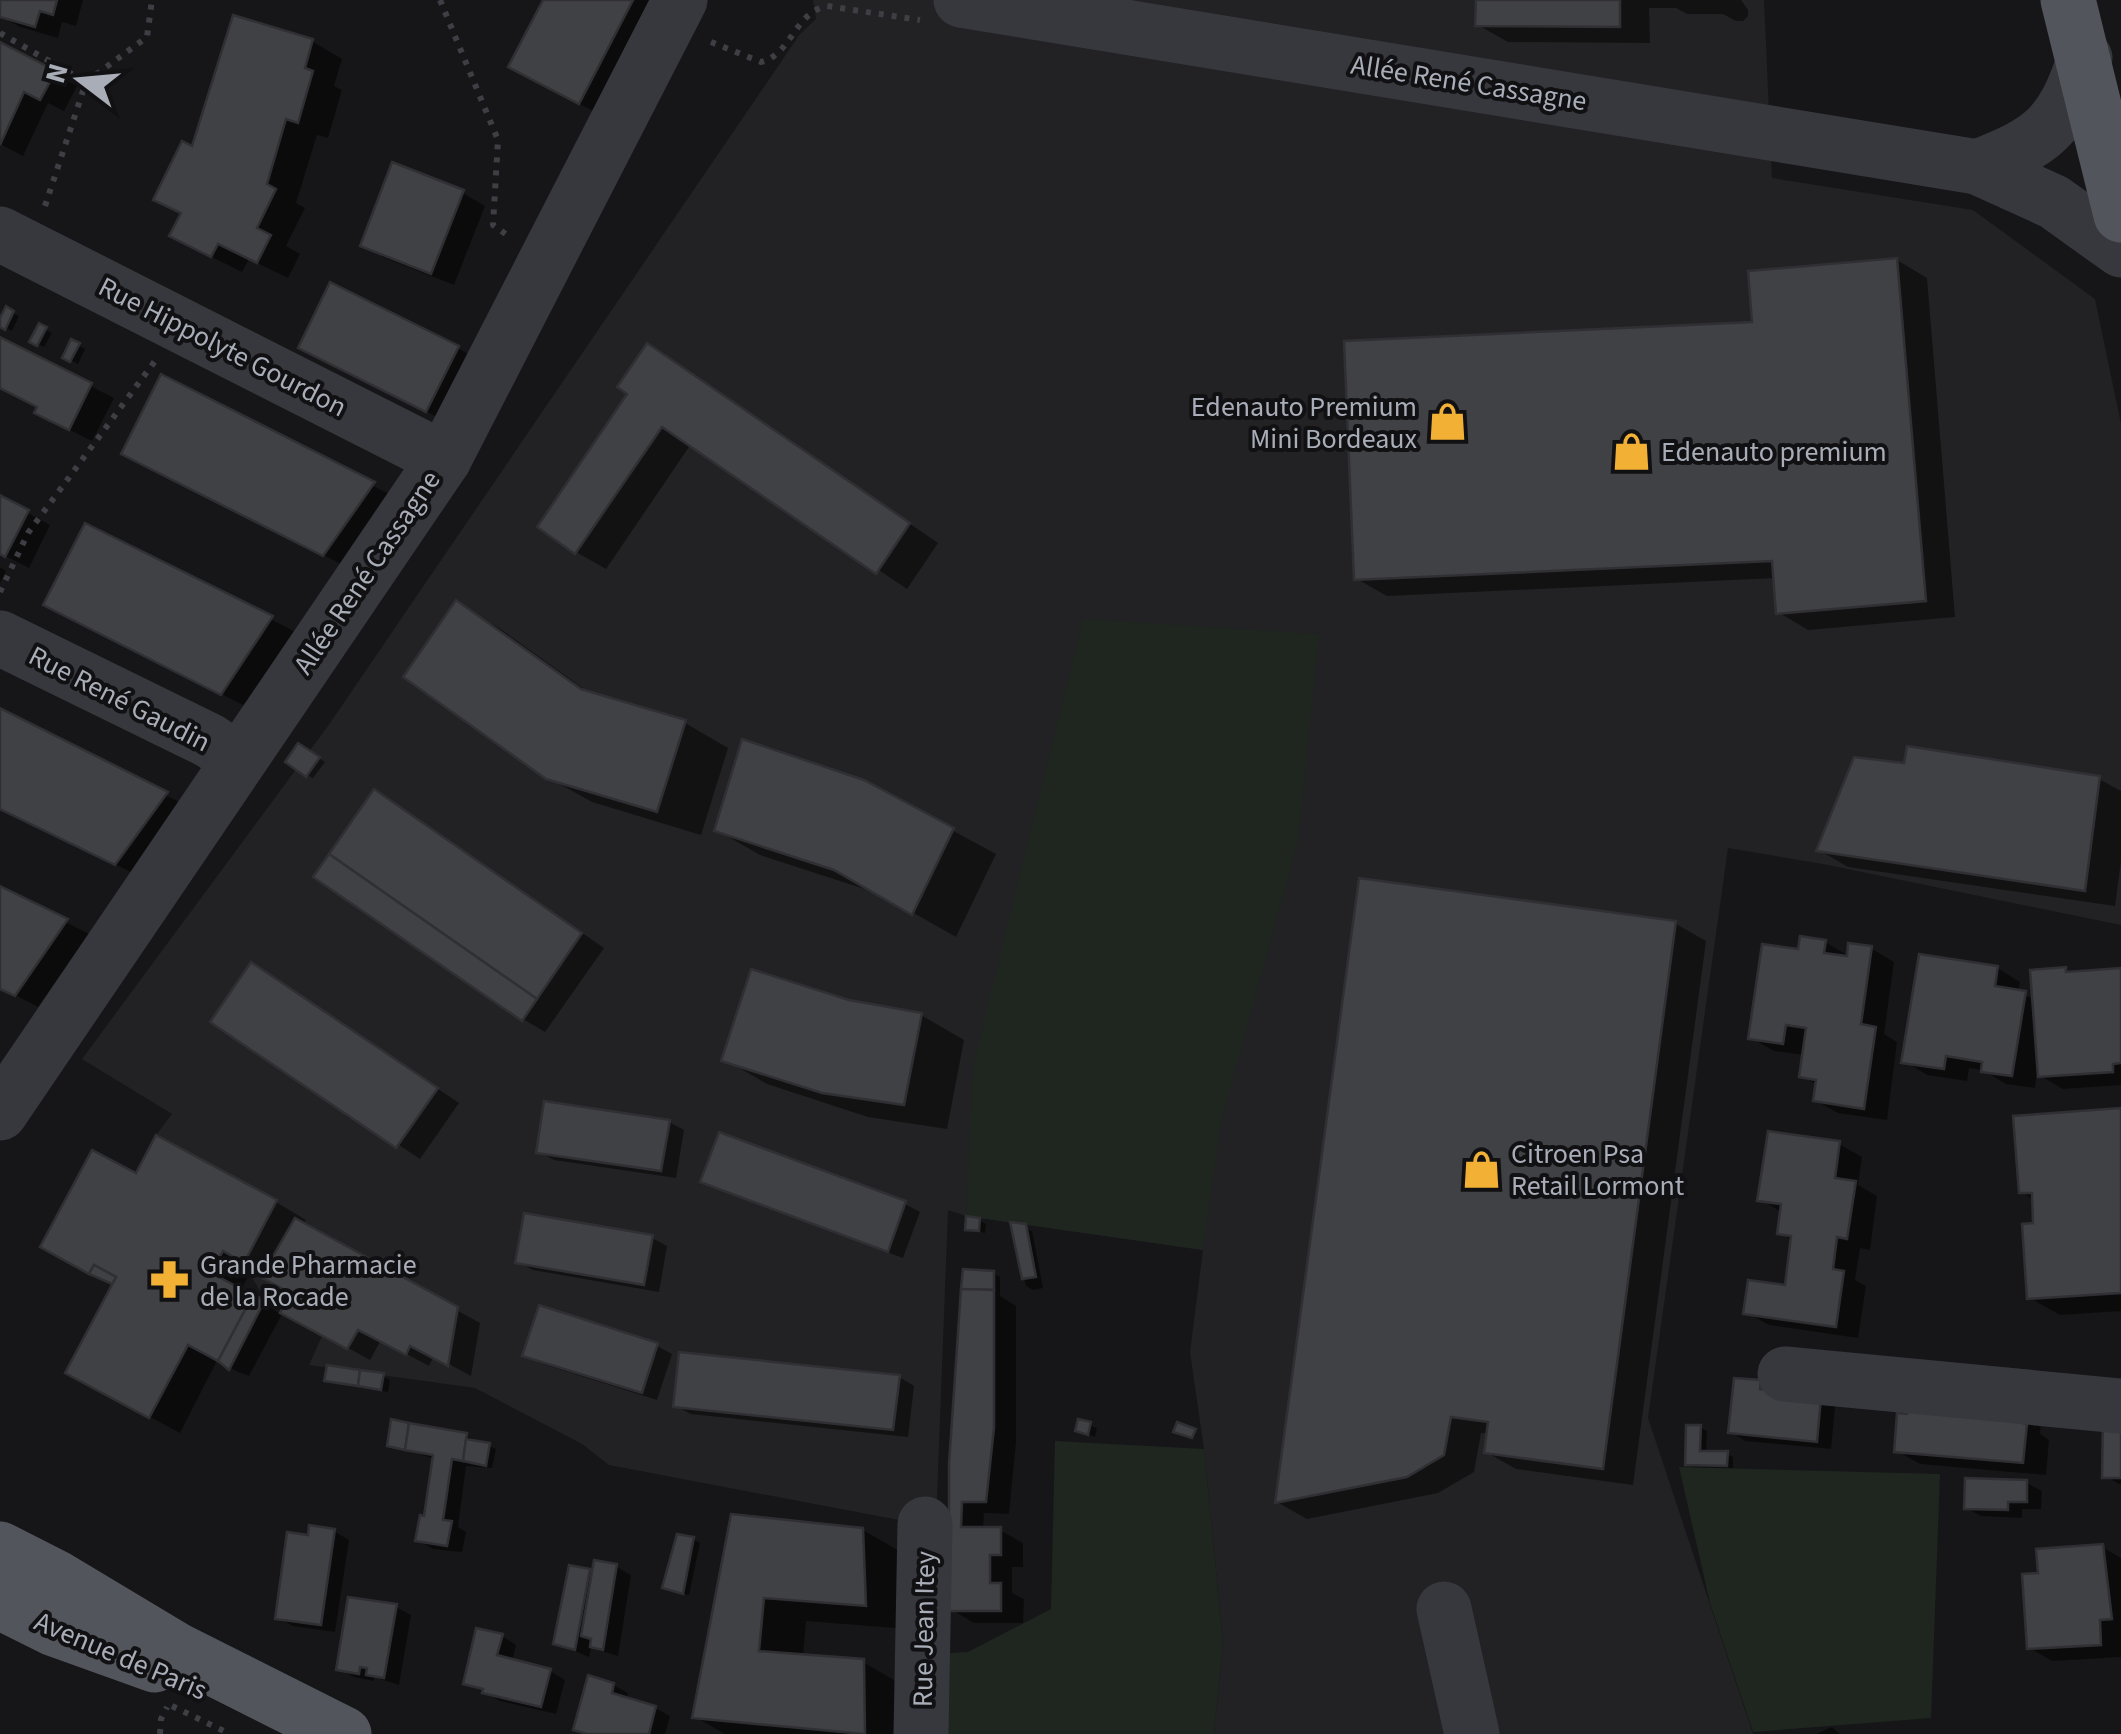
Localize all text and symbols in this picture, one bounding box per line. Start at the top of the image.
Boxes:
north arrow [30,30,130,130]
street label: Allée René Cassagne [1348,45,1590,121]
text: N [35,59,79,88]
street label: Rue Hippolyte Gourdon [91,267,354,427]
place label: Edenauto Premium Mini Bordeaux [1191,387,1418,459]
shop icon: Edenauto Premium Mini Bordeaux [1426,401,1468,443]
shop icon: Edenauto premium [1610,430,1652,472]
place label: Edenauto premium [1661,432,1887,472]
street label: Allée René Cassagne [284,463,450,682]
street label: Rue René Gaudin [22,636,217,762]
place label: Citroen Psa Retail Lormont [1511,1134,1685,1206]
shop icon: Citroen Psa Retail Lormont [1460,1148,1502,1190]
place label: Grande Pharmacie de la Rocade [200,1245,417,1317]
pharmacy icon: Grande Pharmacie de la Rocade [149,1259,191,1301]
street label: Rue Jean Itey [903,1551,945,1707]
street label: Avenue de Paris [28,1602,213,1710]

